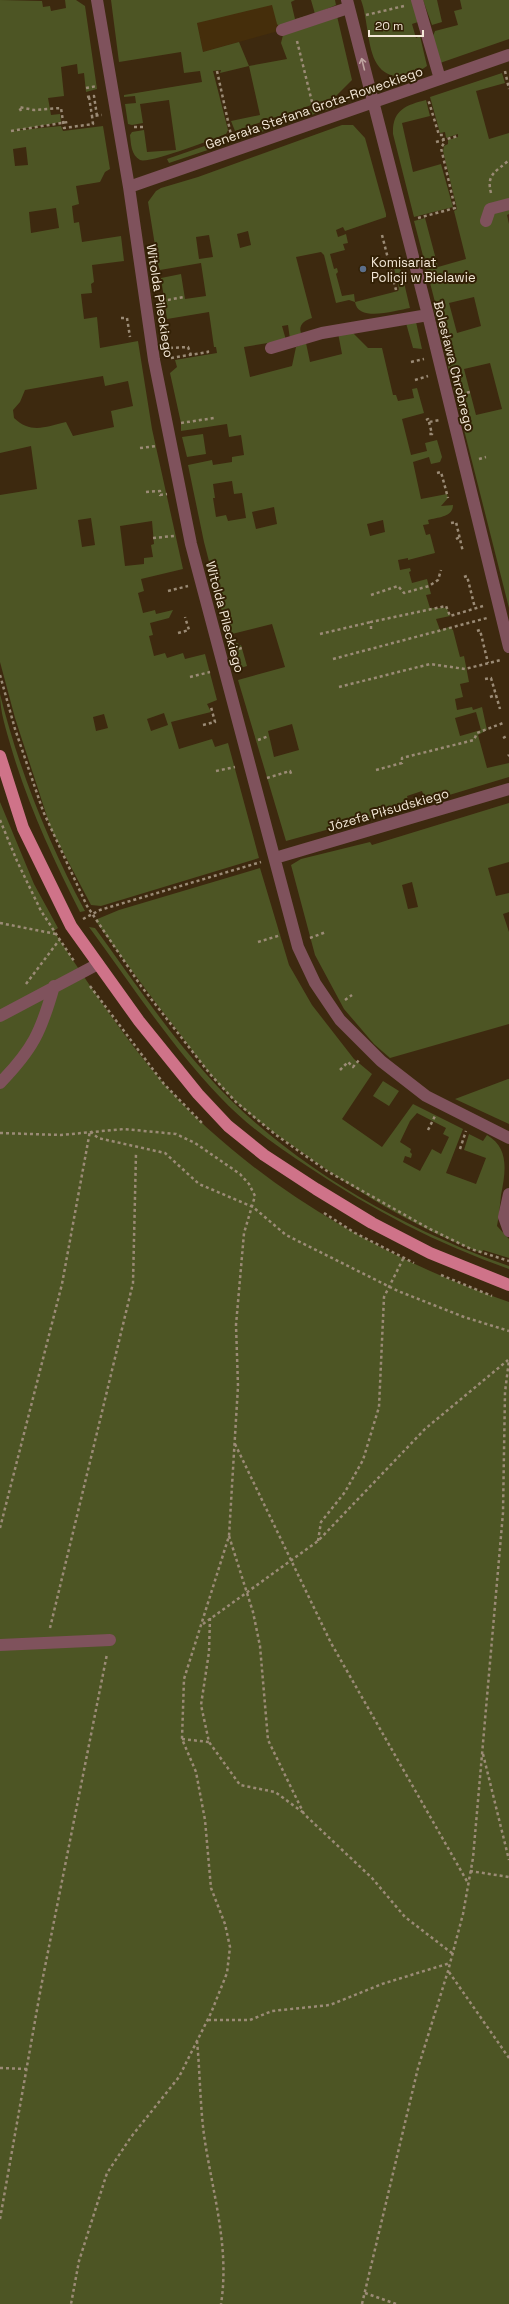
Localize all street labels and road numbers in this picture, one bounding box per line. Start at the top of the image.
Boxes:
street label: Generała Stefana Grota-Roweckiego [203,63,425,153]
street label: Witolda Pileckiego [143,243,177,359]
street label: Bolesława Chrobrego [430,299,478,433]
street label: Witolda Pileckiego [202,559,248,675]
street label: Józefa Piłsudskiego [325,785,451,835]

